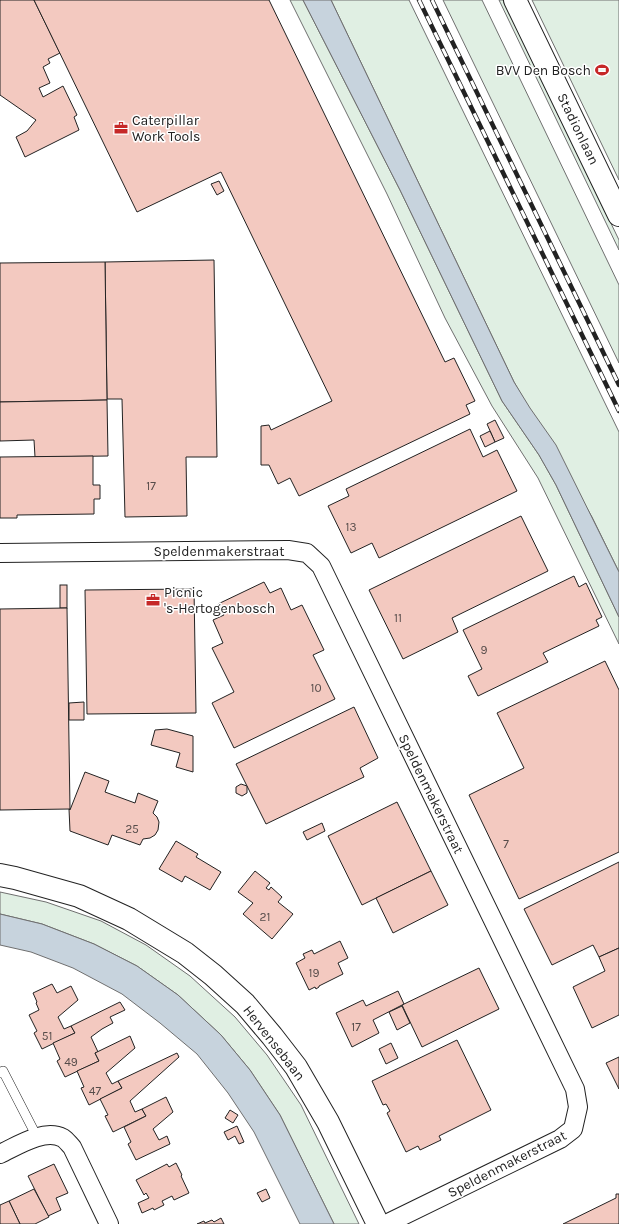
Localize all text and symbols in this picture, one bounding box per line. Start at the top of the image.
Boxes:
place label: BVV Den Bosch [496,62,591,79]
sports icon: BVV Den Bosch [594,62,610,78]
street label: Stadionlaan [553,90,603,168]
place label: Caterpillar Work Tools [132,112,200,145]
office icon: Caterpillar Work Tools [113,120,129,136]
house number: 17 [146,479,156,493]
house number: 13 [345,520,357,534]
street label: Speldenmakerstraat [154,543,285,560]
place label: Picnic 's-Hertogenbosch [164,584,275,617]
office icon: Picnic 's-Hertogenbosch [145,592,161,608]
house number: 11 [394,611,402,625]
house number: 9 [481,643,488,657]
house number: 10 [310,681,322,695]
street label: Speldenmakerstraat [395,731,467,857]
house number: 25 [125,822,139,836]
house number: 7 [503,837,509,851]
house number: 21 [260,910,270,924]
house number: 19 [309,966,319,980]
street label: Hervensebaan [239,1002,309,1084]
house number: 17 [351,1020,361,1034]
house number: 51 [42,1029,52,1043]
house number: 49 [64,1055,78,1069]
house number: 47 [89,1084,102,1098]
street label: Speldenmakerstraat [445,1127,569,1201]

